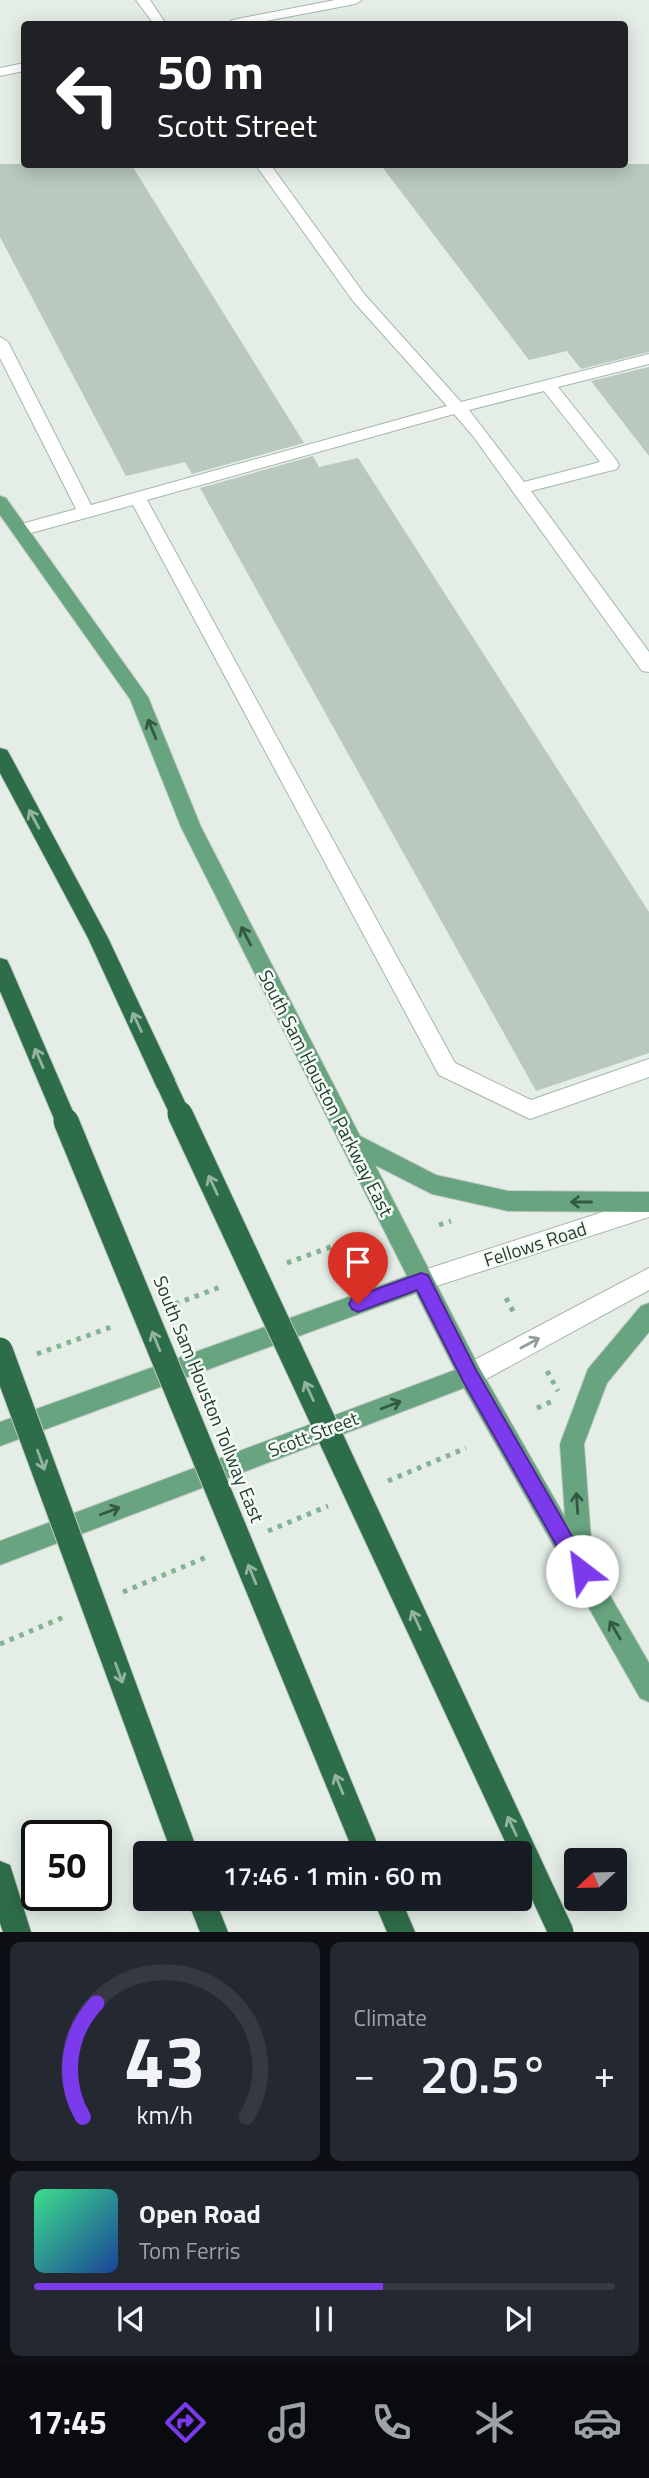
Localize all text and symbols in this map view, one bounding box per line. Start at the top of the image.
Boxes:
text: 50 m [157,33,264,108]
icon: left [42,49,133,140]
text: Scott Street [157,101,317,149]
one-way arrow [144,719,157,740]
one-way arrow [27,809,40,830]
one-way arrow [239,926,252,947]
street label: South Sam Houston Parkway East [252,964,402,1221]
one-way arrow [130,1012,143,1033]
one-way arrow [32,1048,45,1070]
one-way arrow [206,1175,219,1196]
one-way arrow [570,1195,593,1209]
street label: Fellows Road [480,1213,590,1274]
pin [328,1232,388,1304]
icon: arrive [339,1243,377,1281]
street label: South Sam Houston Tollway East [147,1271,272,1527]
one-way arrow [149,1331,162,1352]
one-way arrow [519,1336,539,1350]
one-way arrow [302,1381,315,1402]
one-way arrow [380,1398,402,1410]
street label: Scott Street [263,1403,363,1464]
one-way arrow [35,1448,48,1470]
one-way arrow [570,1492,583,1515]
one-way arrow [98,1504,120,1517]
position arrow [545,1534,619,1608]
one-way arrow [245,1564,258,1585]
one-way arrow [408,1609,421,1630]
one-way arrow [608,1620,621,1641]
one-way arrow [114,1662,126,1684]
one-way arrow [332,1774,345,1796]
one-way arrow [505,1816,518,1837]
speed limit sign: 50 [21,1820,112,1911]
north arrow [564,1848,626,1911]
map controls [564,1848,627,1911]
text: 17:46 · 1 min · 60 m [223,1856,442,1895]
text: Climate [354,2000,427,2035]
text: 43 [124,2006,206,2116]
text: 20.5° [420,2034,549,2113]
text: − [354,2045,375,2103]
text: + [594,2045,615,2103]
text: km/h [136,2096,193,2134]
text: Open Road [139,2194,261,2233]
text: Tom Ferris [139,2233,240,2268]
icon: previous [112,2300,150,2338]
icon: pause [305,2300,343,2338]
icon: next [499,2300,537,2338]
text: 17:45 [27,2398,107,2446]
icon: directions [161,2398,210,2447]
icon: music [264,2398,313,2447]
icon: phone [367,2398,416,2447]
icon: climate [470,2398,519,2447]
icon: car [573,2398,622,2447]

